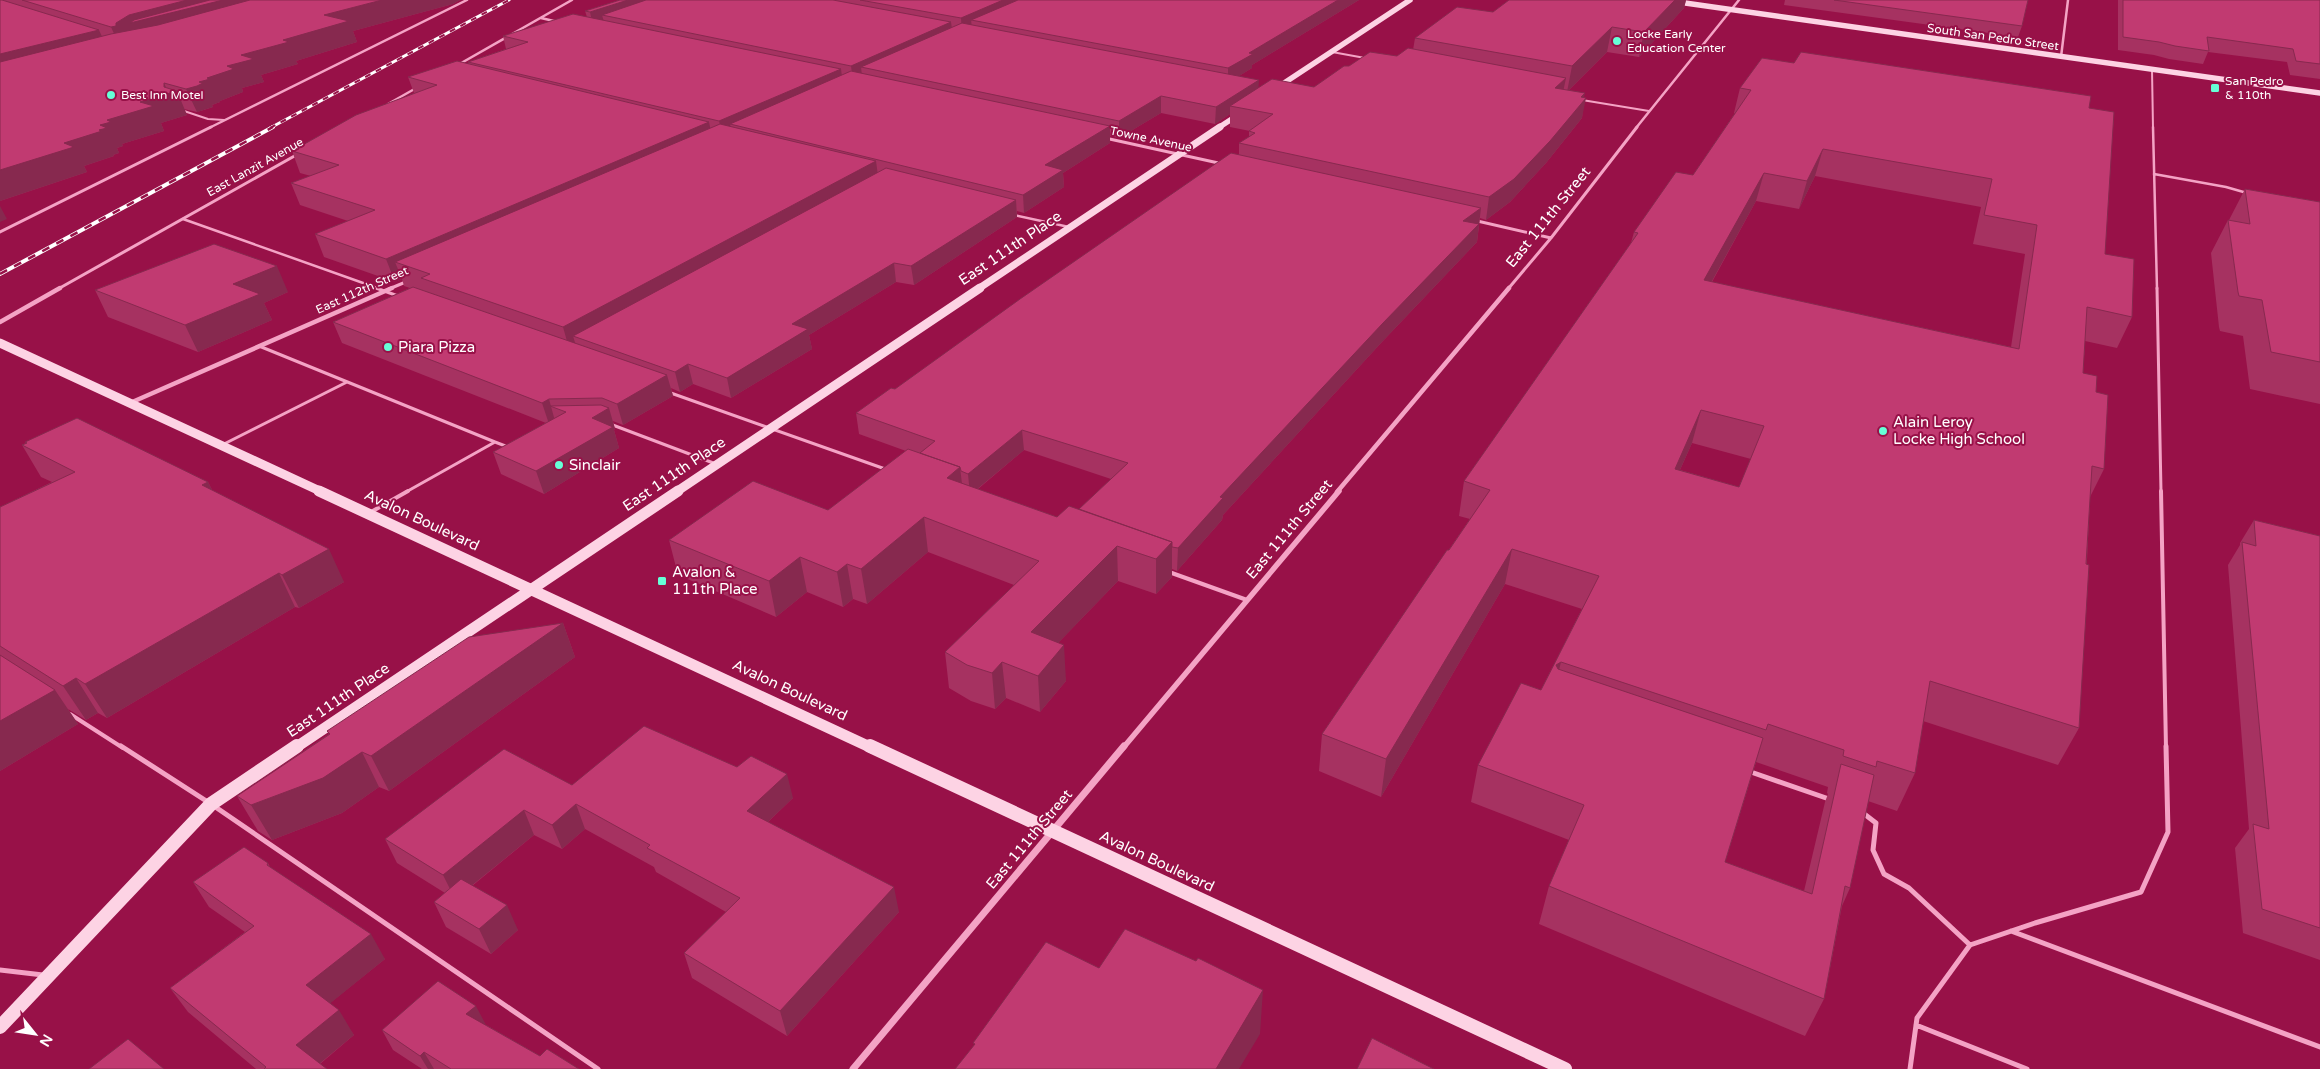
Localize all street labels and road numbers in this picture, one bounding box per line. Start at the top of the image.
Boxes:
street label: South San Pedro Street [1926,21,2060,53]
street label: Towne Avenue [1109,123,1193,155]
street label: East Lanzit Avenue [204,135,306,199]
street label: East 111th Street [1502,163,1594,271]
street label: East 111th Place [955,207,1065,289]
street label: East 112th Street [314,263,411,317]
street label: East 111th Place [619,433,729,515]
street label: East 111th Street [1242,475,1336,582]
street label: Avalon Boulevard [362,485,482,555]
street label: Avalon Boulevard [730,655,850,725]
street label: East 111th Place [283,659,393,741]
street label: East 111th Street [982,785,1076,892]
street label: Avalon Boulevard [1097,826,1217,896]

